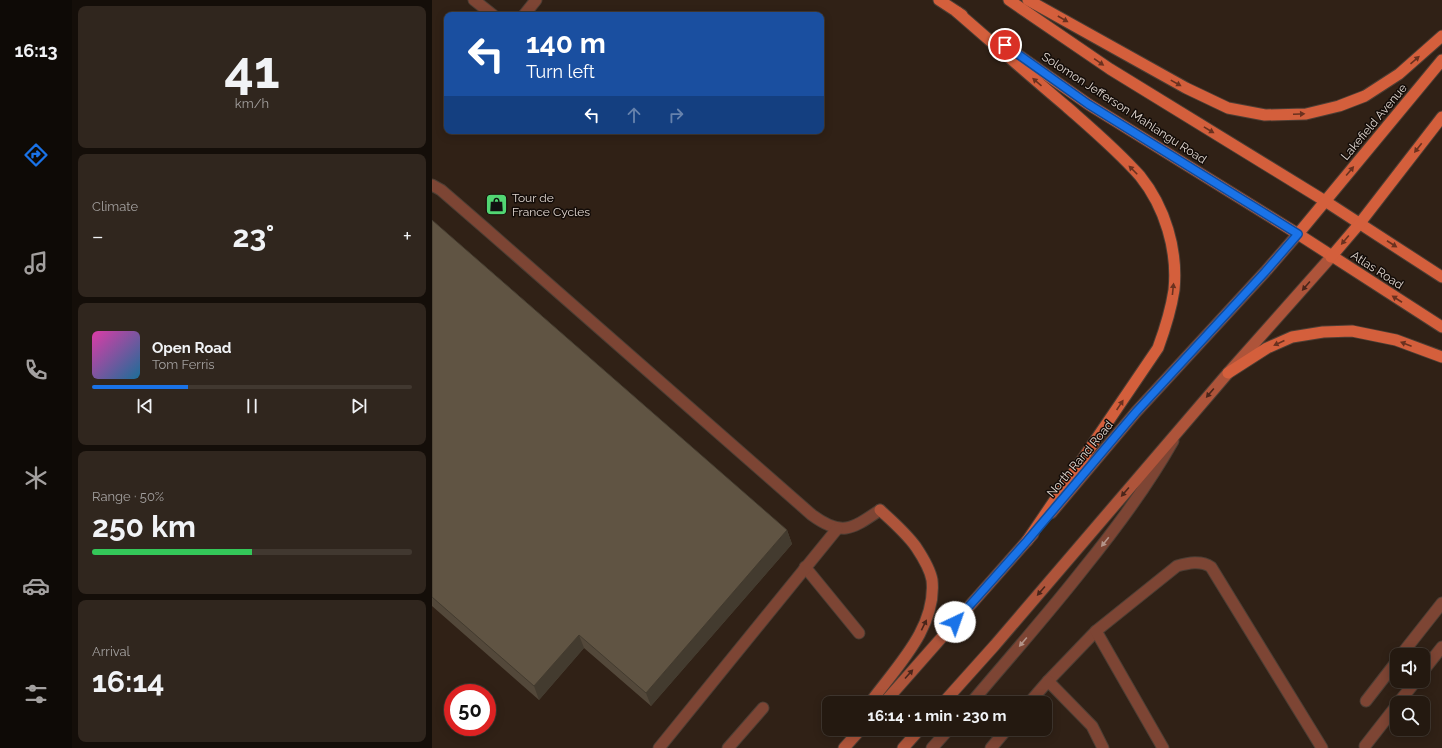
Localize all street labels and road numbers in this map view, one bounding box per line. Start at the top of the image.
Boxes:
street label: Solomon Jefferson Mahlangu Road [1039,49,1209,167]
street label: Lakefield Avenue [1338,81,1410,163]
street label: Atlas Road [1348,248,1406,292]
street label: North Rand Road [1044,418,1116,500]

